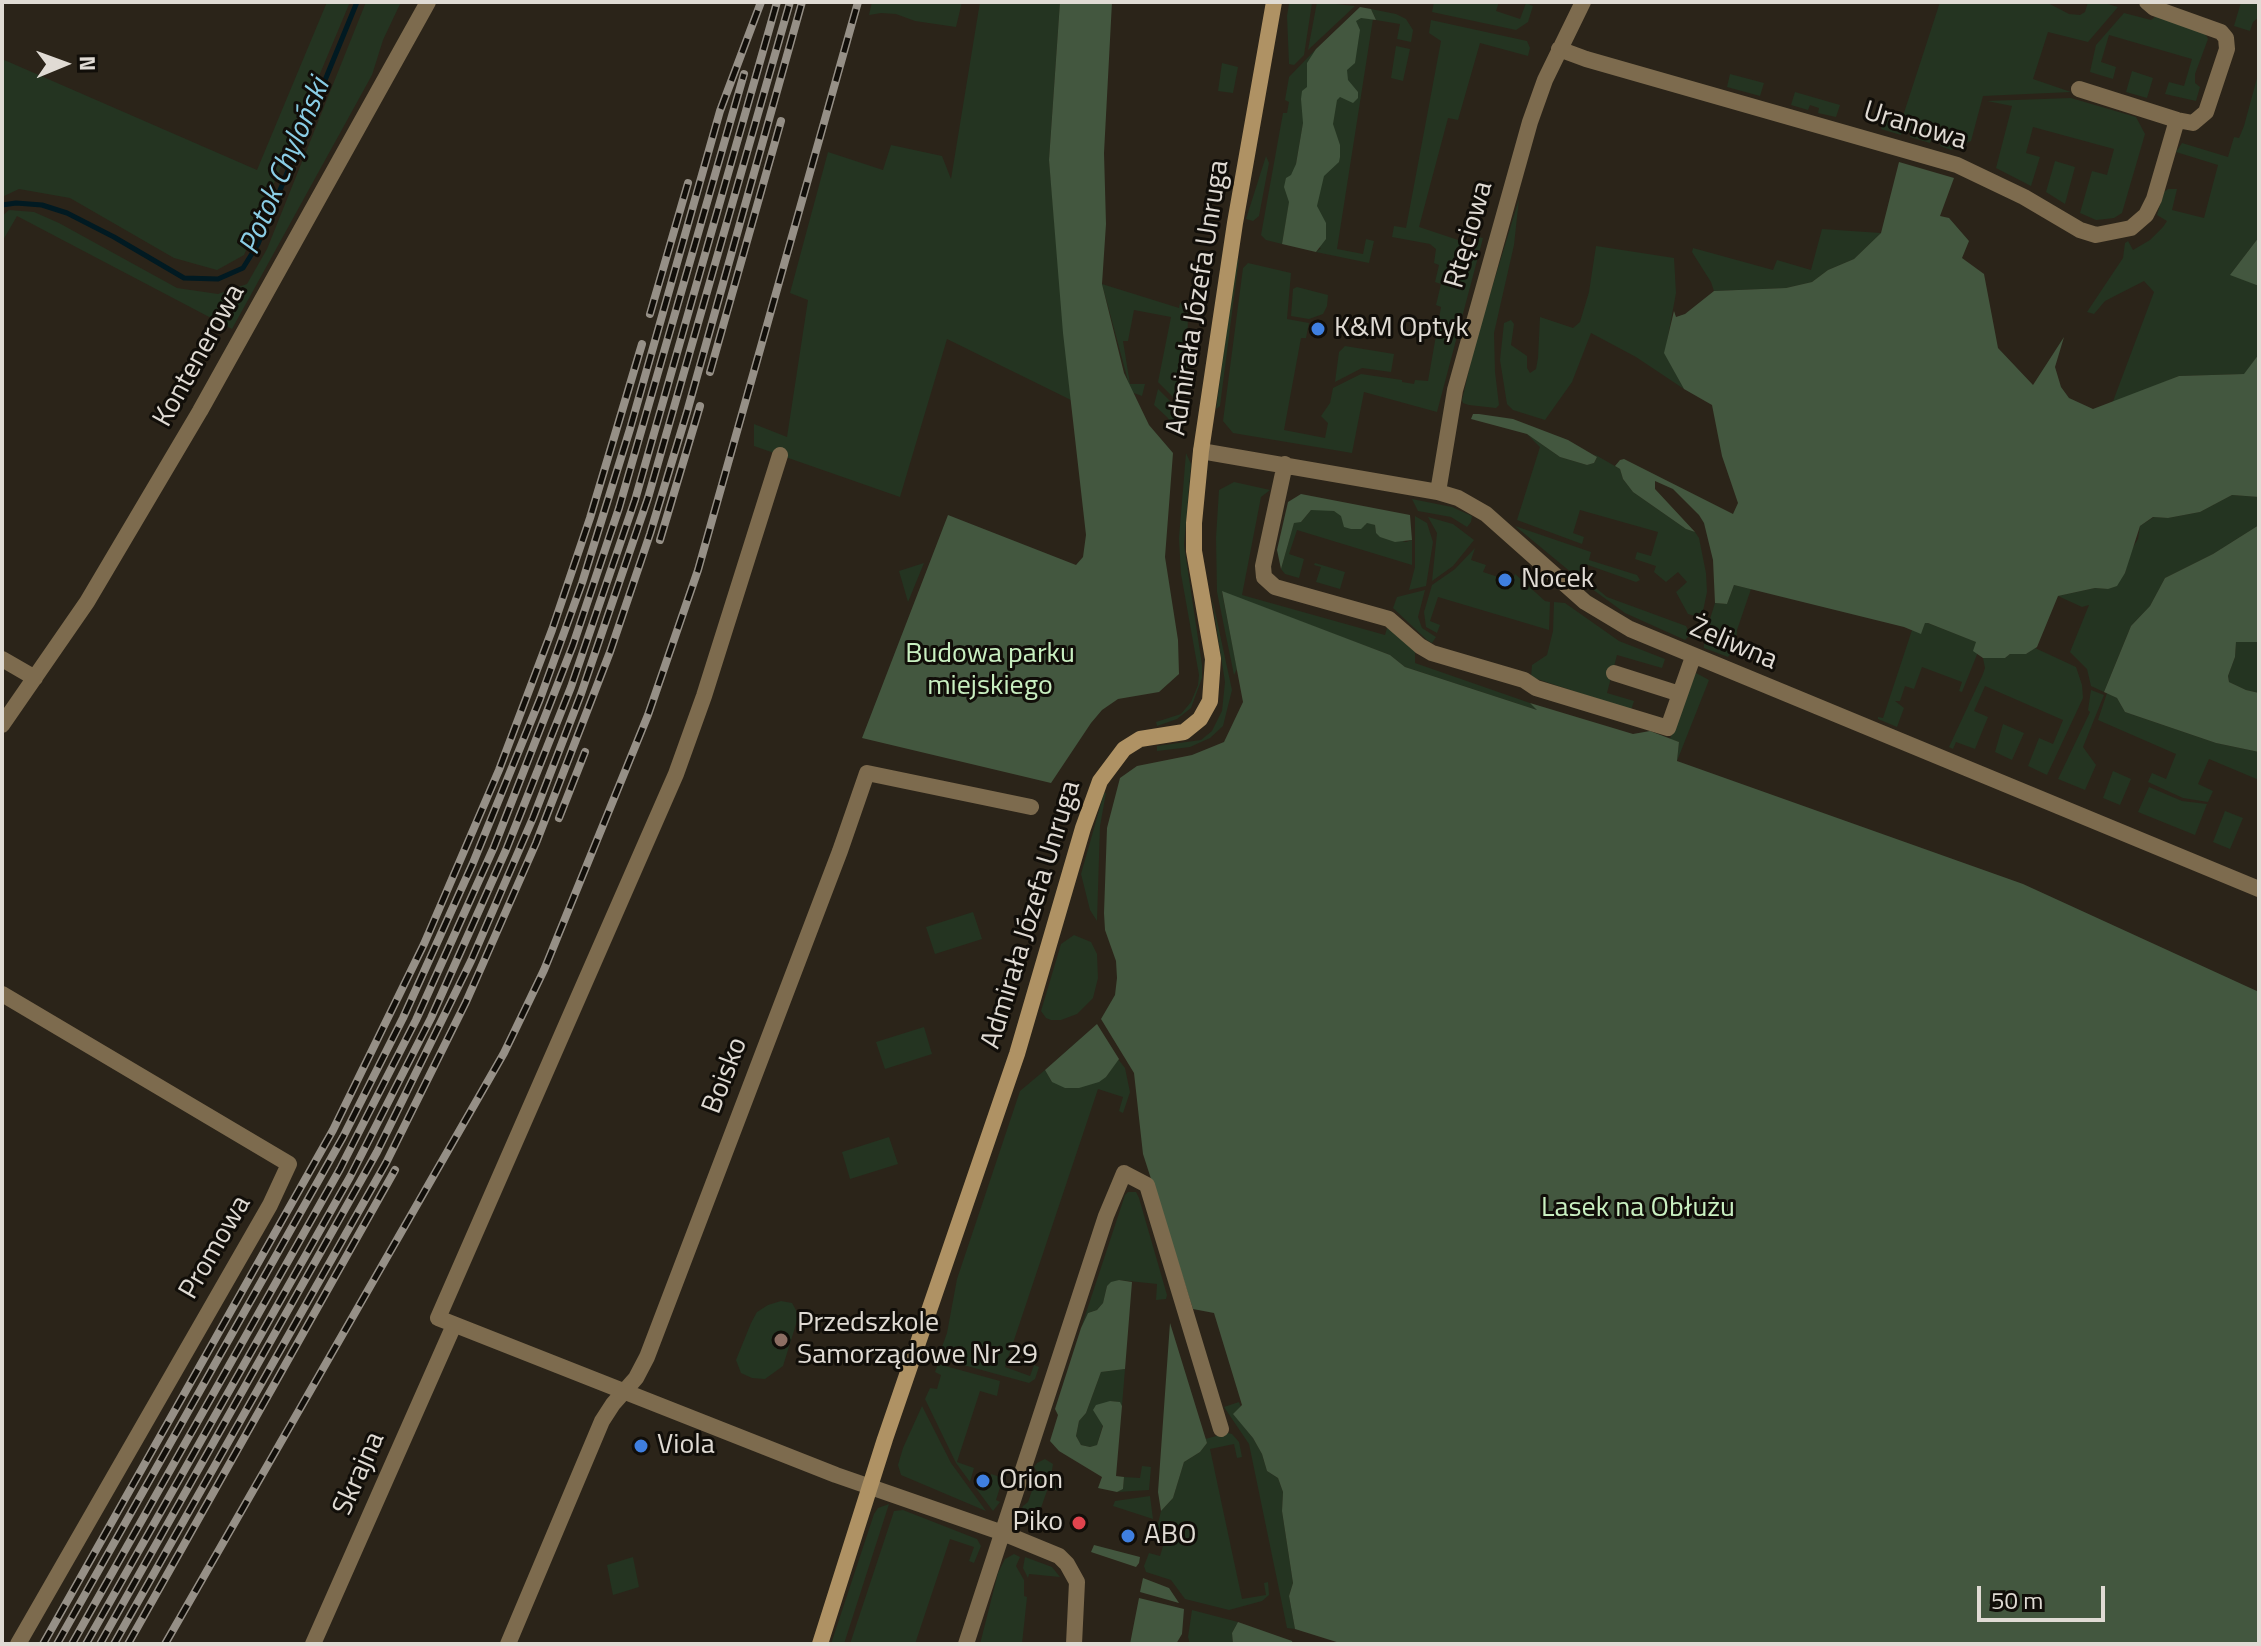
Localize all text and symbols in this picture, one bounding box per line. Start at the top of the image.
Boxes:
north arrow [24,24,104,104]
text: N [71,56,105,72]
water label: Potok Chyloński [233,74,339,260]
street label: Uranowa [1859,95,1971,159]
street label: Admirała Józefa Unruga [1161,158,1237,438]
street label: Rtęciowa [1439,178,1501,292]
street label: Kontenerowa [147,279,253,433]
place label: K&M Optyk [1334,312,1469,346]
marker: K&M Optyk [1309,320,1327,338]
place label: Nocek [1521,563,1594,597]
marker: Nocek [1496,571,1514,589]
street label: Żeliwna [1684,612,1782,678]
park label: Budowa parku miejskiego [905,638,1075,704]
street label: Admirała Józefa Unruga [975,777,1089,1053]
street label: Boisko [696,1033,756,1119]
street label: Promowa [173,1190,259,1306]
park label: Lasek na Obłużu [1541,1192,1735,1226]
place label: Przedszkole Samorządowe Nr 29 [797,1307,1038,1373]
marker: Przedszkole Samorządowe Nr 29 [772,1331,790,1349]
street label: Skrajna [327,1427,393,1521]
place label: Viola [657,1429,715,1463]
marker: Viola [632,1437,650,1455]
place label: Orion [999,1464,1063,1498]
marker: Orion [974,1472,992,1490]
place label: Piko [1012,1506,1063,1540]
marker: Piko [1070,1514,1088,1532]
place label: ABO [1144,1519,1196,1553]
marker: ABO [1119,1527,1137,1545]
scale bar [1981,1570,2109,1620]
text: 50 m [1991,1582,2043,1618]

